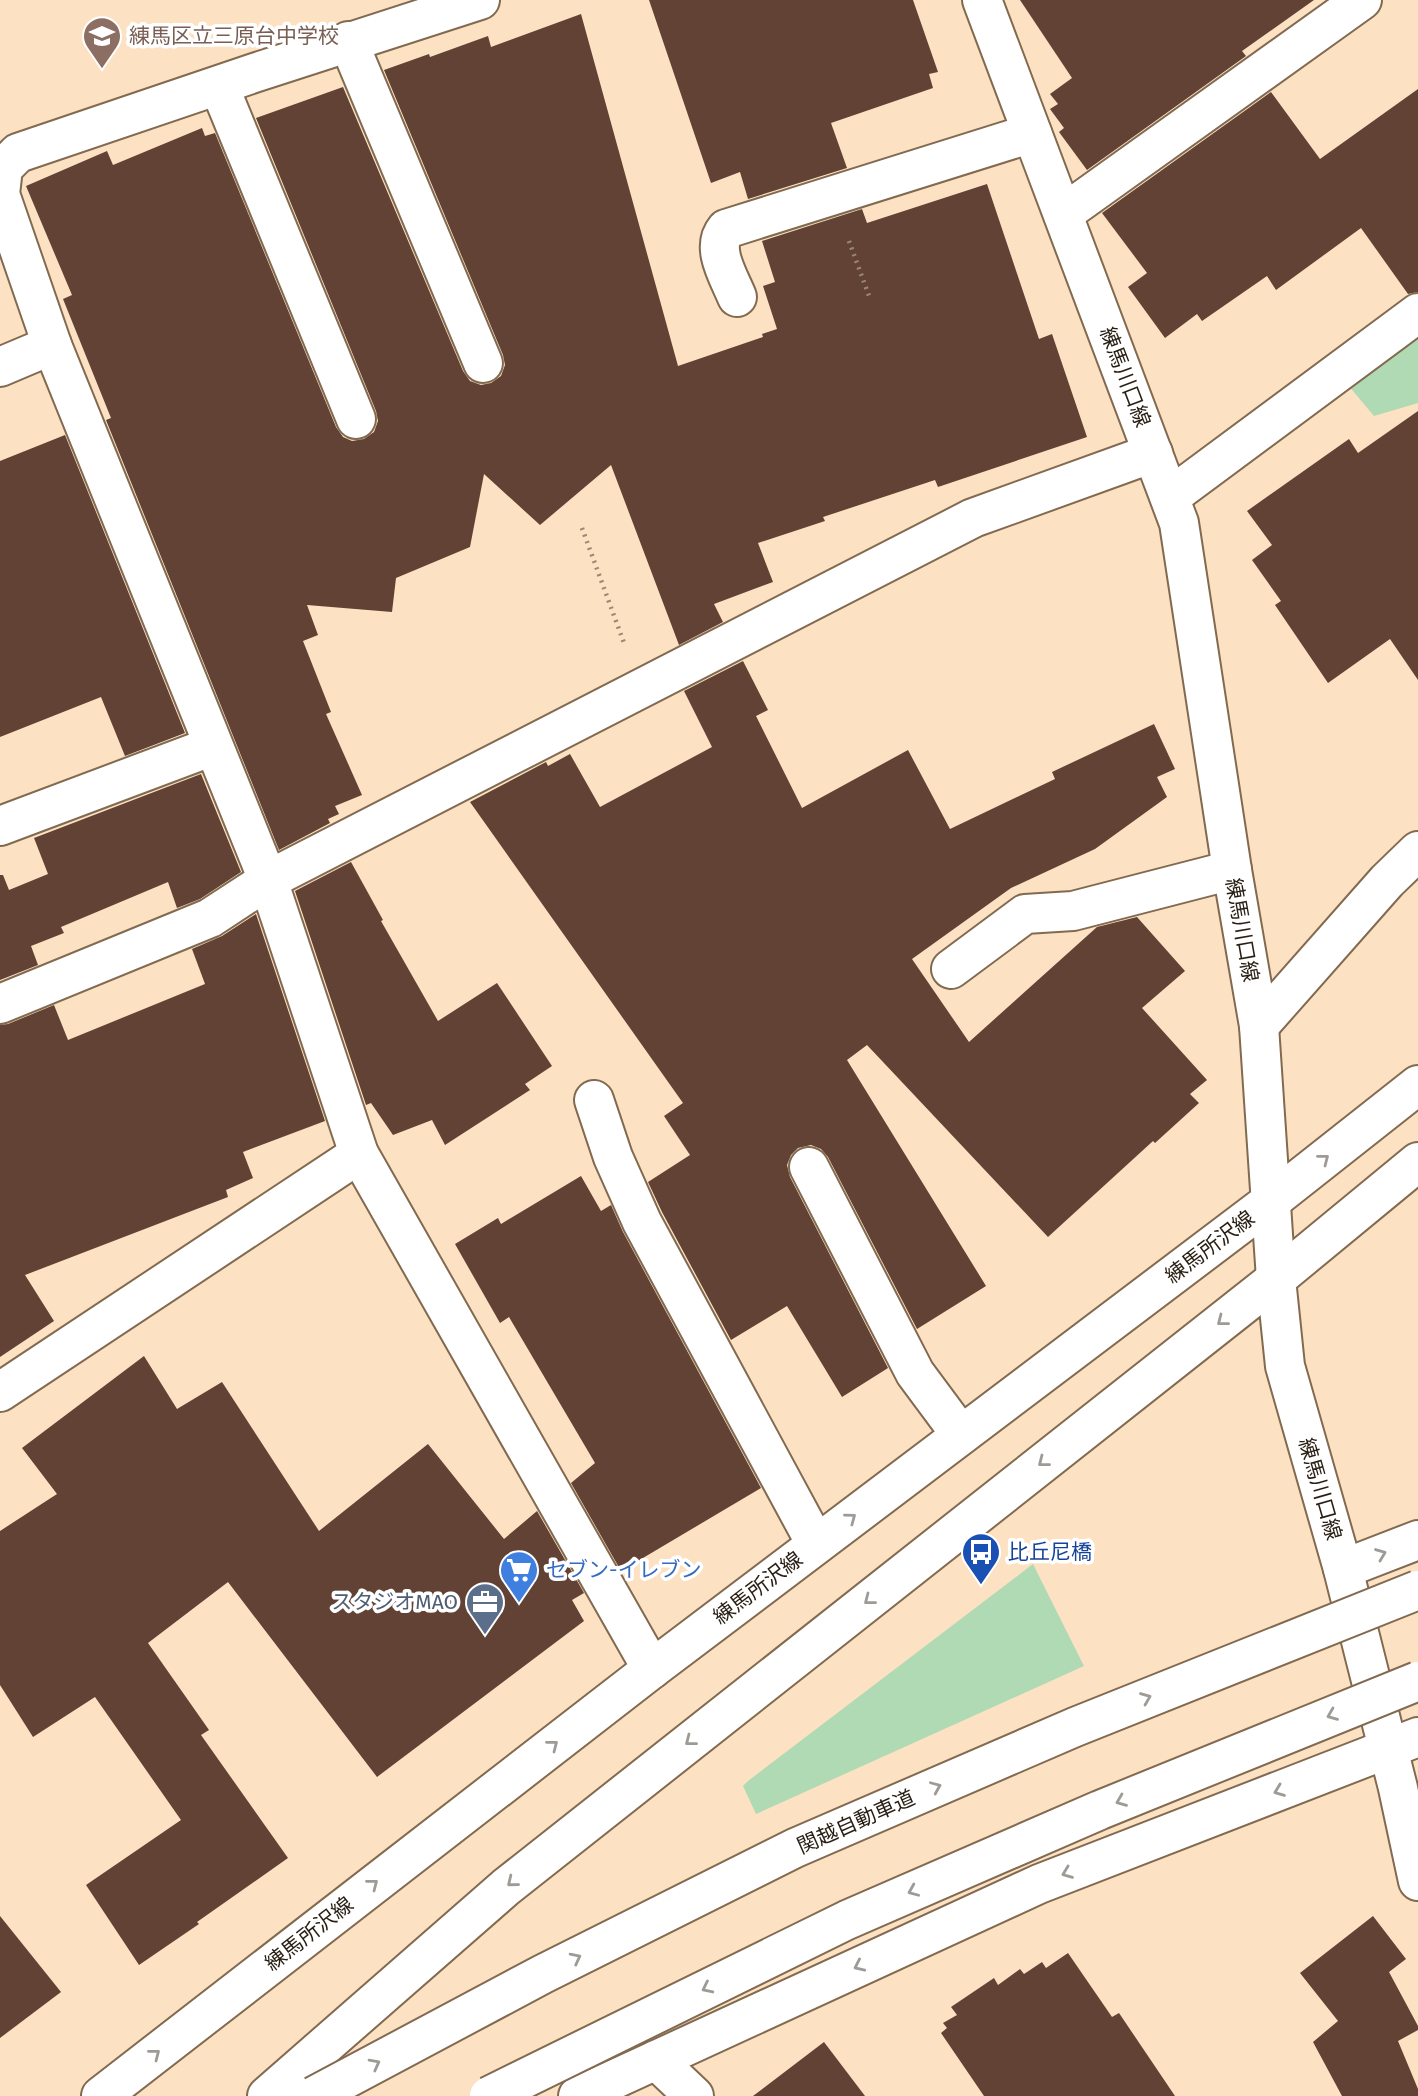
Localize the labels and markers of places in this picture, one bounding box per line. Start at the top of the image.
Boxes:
school or university icon: 練馬区立三原台中学校 [81,15,123,70]
place label: 練馬区立三原台中学校 [129,23,339,49]
bus stop icon: 比丘尼橋 [960,1531,1002,1586]
place label: 比丘尼橋 [1008,1539,1092,1565]
supermarket icon: セブン-イレブン [498,1549,540,1604]
place label: セブン-イレブン [546,1557,701,1583]
office icon: スタジオMAO [464,1581,506,1636]
place label: スタジオMAO [331,1589,458,1615]

